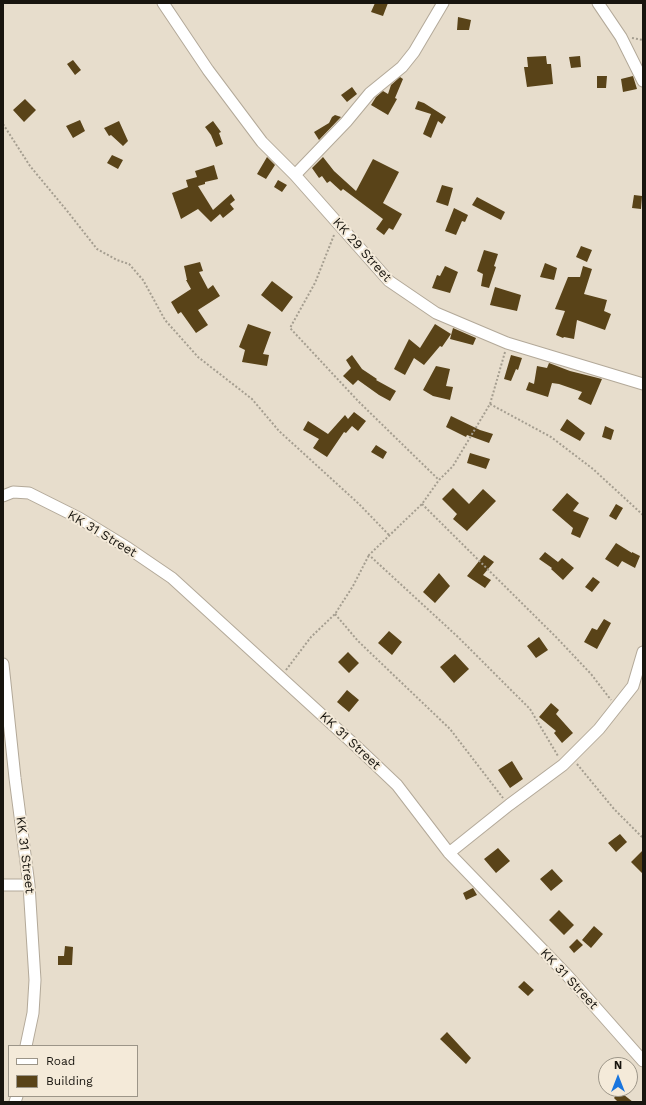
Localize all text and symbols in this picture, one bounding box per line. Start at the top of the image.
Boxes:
street label: KK 29 Street [329,215,395,285]
street label: KK 31 Street [65,507,139,561]
street label: KK 31 Street [316,709,384,773]
street label: KK 31 Street [13,815,37,895]
street label: KK 31 Street [537,945,601,1013]
legend [8,1045,138,1097]
text: Road [46,1054,75,1068]
north arrow [598,1057,638,1097]
text: N [614,1059,622,1072]
text: Building [46,1074,93,1088]

